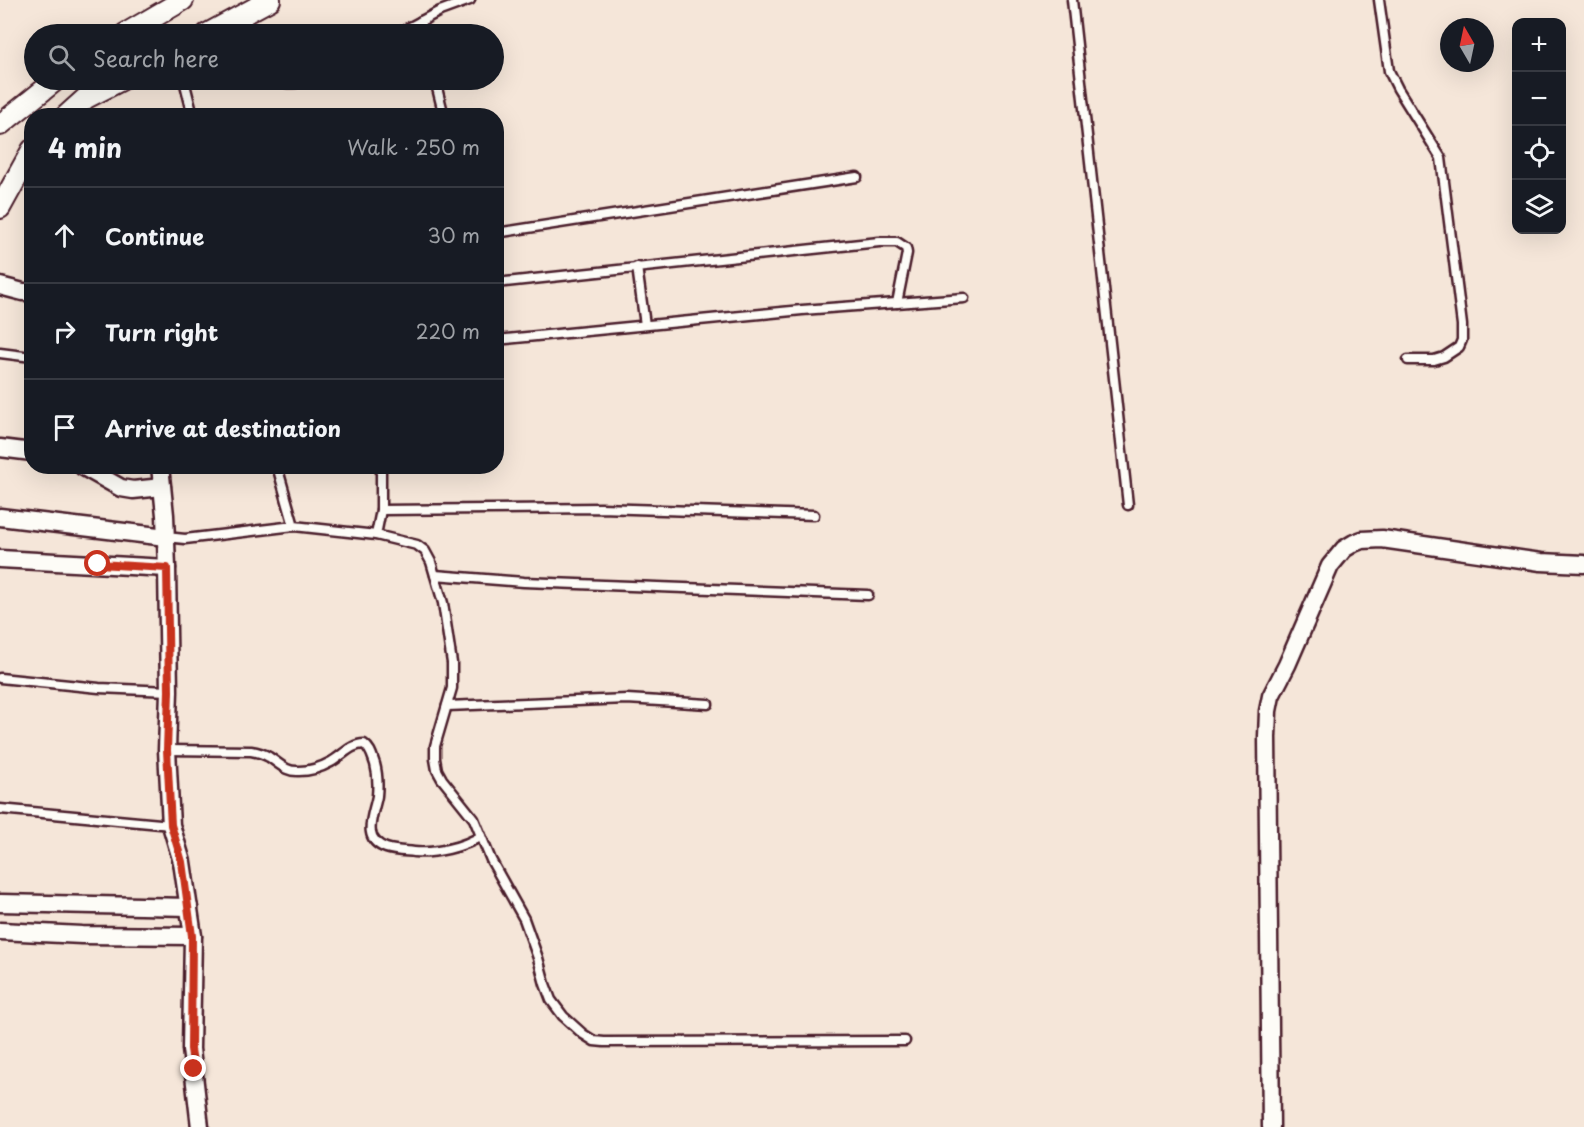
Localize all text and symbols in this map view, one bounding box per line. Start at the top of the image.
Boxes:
north arrow [1440,18,1494,72]
map controls [1512,18,1566,234]
button: + [1512,18,1566,72]
search box [24,24,504,90]
icon: search [45,41,78,74]
text: Search here [93,41,219,74]
button: − [1512,72,1566,126]
button: locate [1512,126,1566,180]
text: 4 min [48,128,122,167]
text: Walk · 250 m [347,132,480,162]
button: layers [1512,180,1566,234]
icon: ahead [48,219,81,252]
text: Continue [105,219,204,252]
text: 30 m [427,220,480,250]
icon: right [48,315,81,348]
text: Turn right [105,315,218,348]
text: 220 m [416,316,480,346]
icon: arrive [48,411,81,444]
text: Arrive at destination [105,411,341,444]
route start [84,550,110,576]
route end [180,1055,206,1081]

